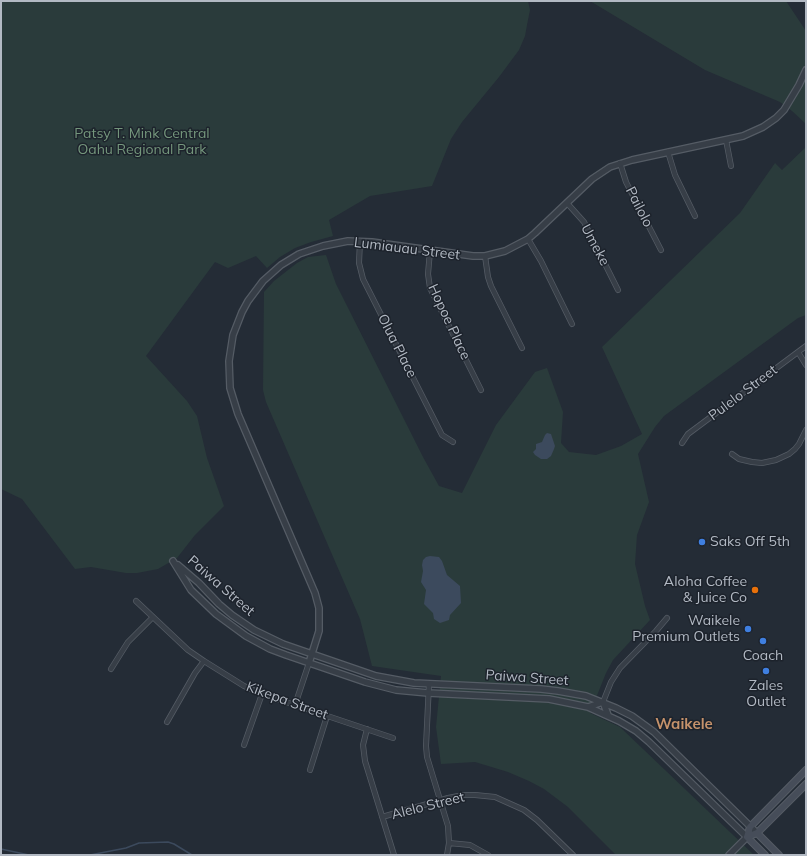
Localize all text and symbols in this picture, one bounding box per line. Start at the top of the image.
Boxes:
park label: Patsy T. Mink Central Oahu Regional Park [74,126,210,158]
street label: Pailolo [622,184,656,230]
street label: Umeke [577,221,613,269]
street label: Lumiauau Street [353,234,461,264]
street label: Hopoe Place [424,281,474,363]
street label: Olua Place [374,311,420,381]
street label: Pulelo Street [705,362,781,424]
place label: Saks Off 5th [710,534,790,550]
marker: Saks Off 5th [697,537,707,547]
street label: Paiwa Street [184,552,258,620]
place label: Aloha Coffee & Juice Co [664,574,747,606]
marker: Aloha Coffee & Juice Co [750,585,760,595]
place label: Waikele Premium Outlets [632,613,740,646]
marker: Waikele Premium Outlets [743,624,753,634]
marker: Coach [758,636,768,646]
place label: Coach [743,648,783,664]
marker: Zales Outlet [761,666,771,676]
street label: Paiwa Street [485,667,569,689]
street label: Kikepa Street [244,678,330,724]
place label: Zales Outlet [746,678,786,710]
district label: Waikele [655,715,713,733]
street label: Alelo Street [390,789,466,823]

